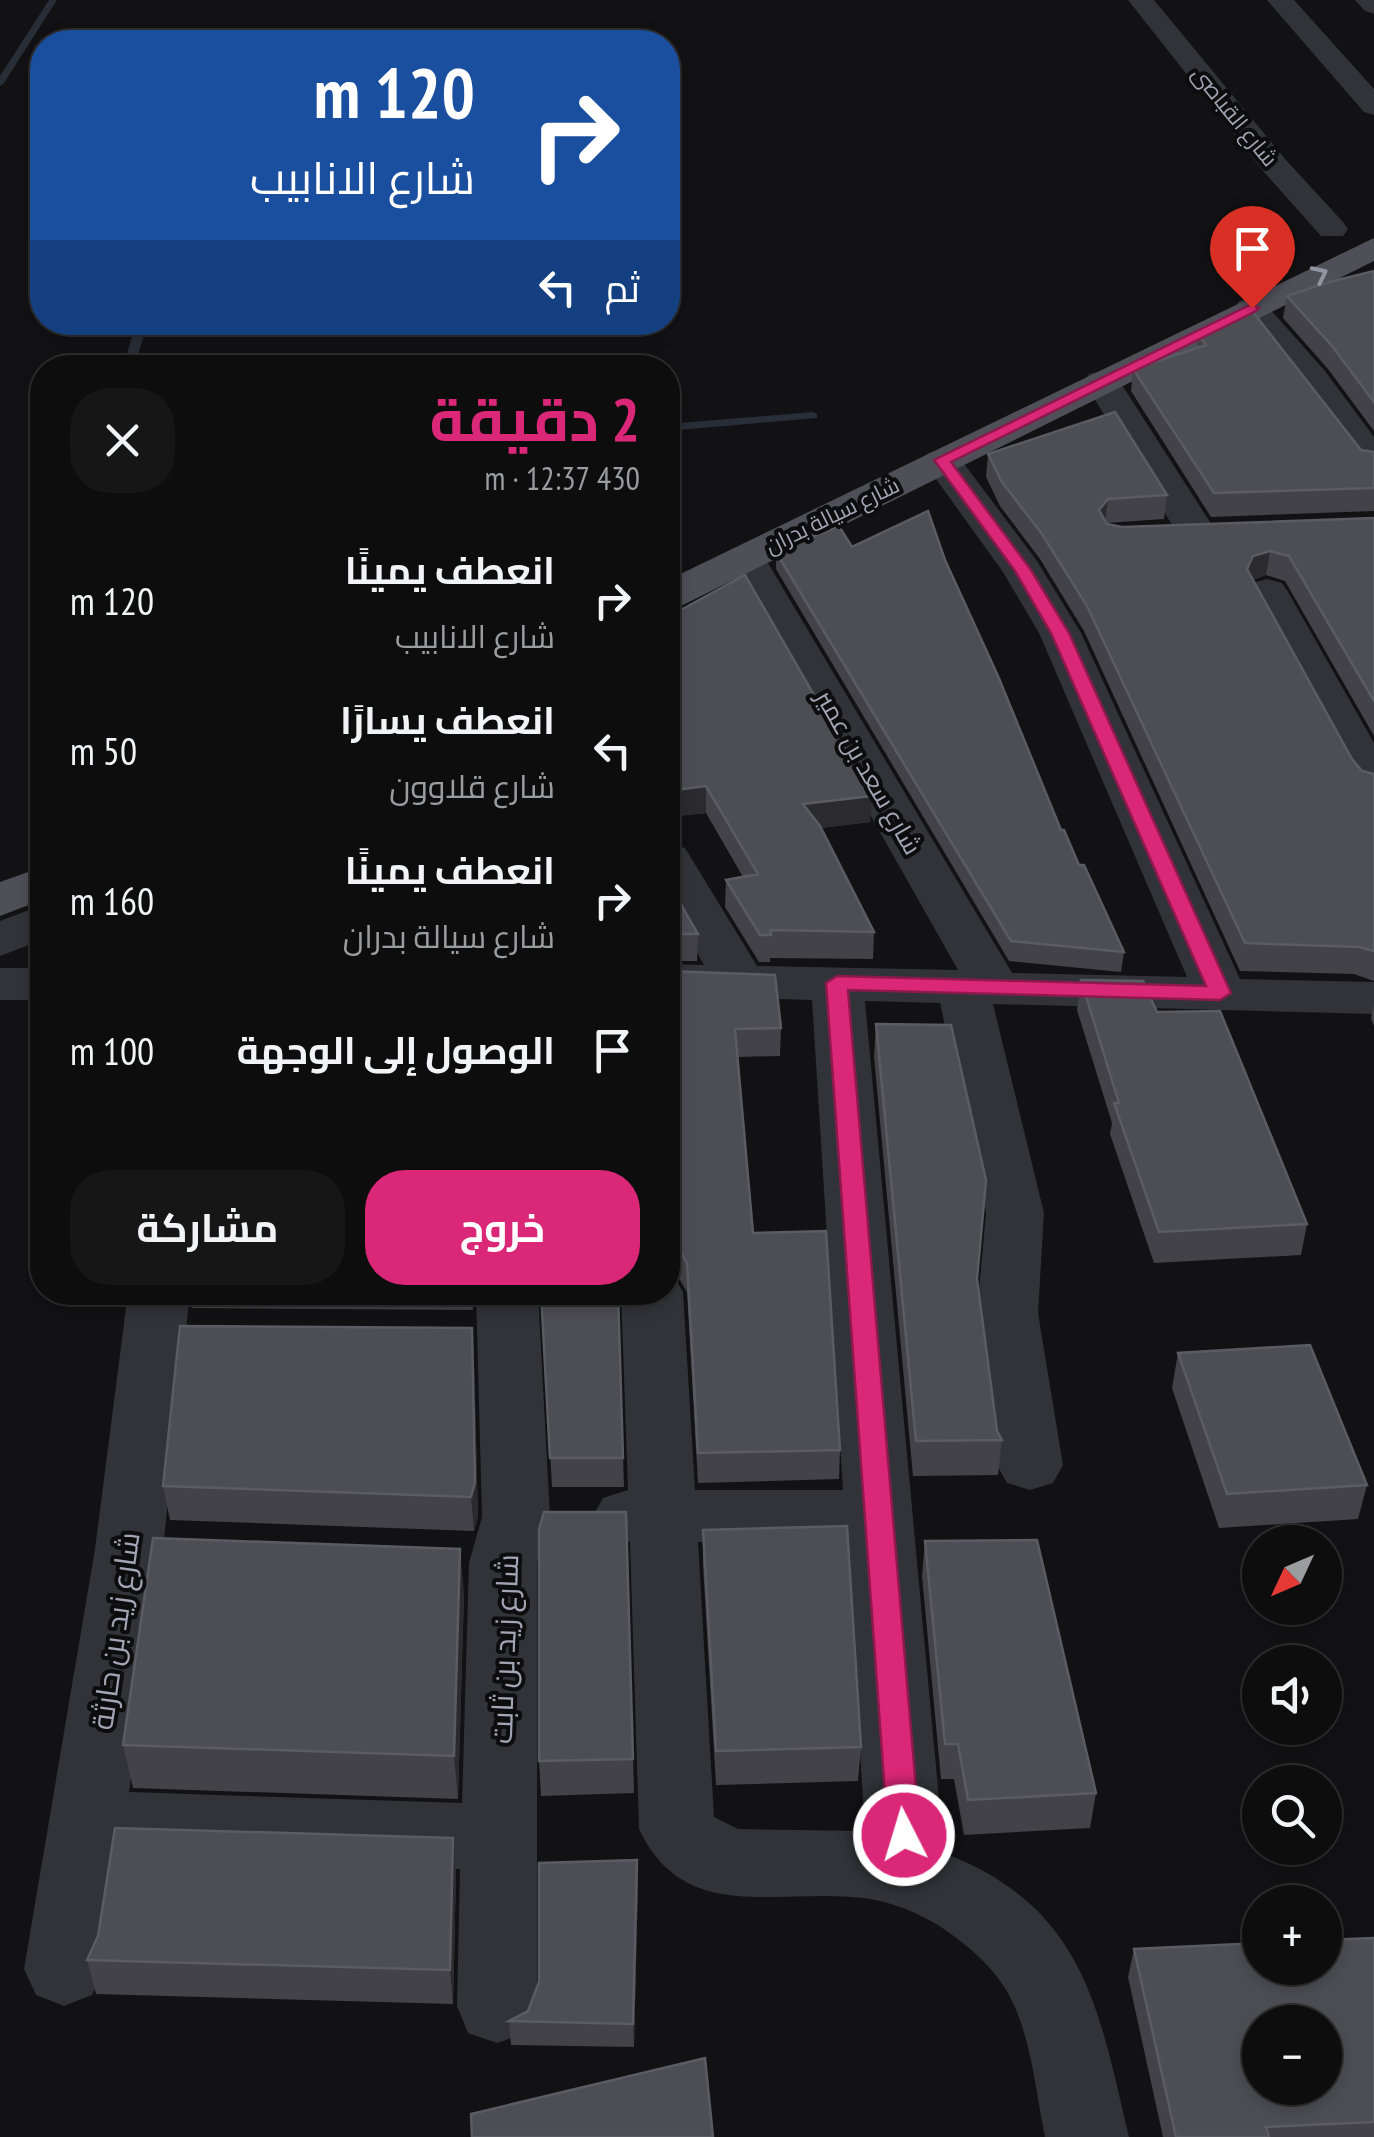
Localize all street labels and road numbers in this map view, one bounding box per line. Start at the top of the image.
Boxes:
street label: شارع القباصى [1185,60,1284,173]
street label: شارع سيالة بدران [760,470,904,560]
street label: شارع سعد بن عمير [807,682,929,861]
street label: شارع زيد بن حارثة [81,1529,150,1732]
street label: شارع زيد بن ثابت [481,1553,528,1745]

